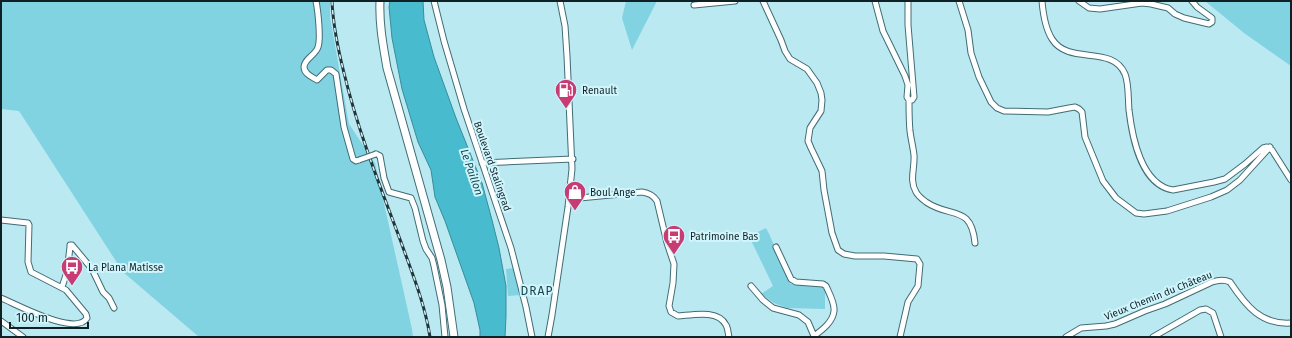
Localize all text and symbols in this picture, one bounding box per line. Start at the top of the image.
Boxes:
fuel station icon: Renault [553,77,579,110]
place label: Renault [582,85,617,97]
street label: Boulevard Stalingrad [471,120,513,213]
water label: Le Paillon [458,147,485,197]
shop icon: Boul Ange [562,179,588,212]
place label: Boul Ange [590,187,635,199]
bus stop icon: Patrimoine Bas [661,223,687,256]
place label: Patrimoine Bas [690,231,759,243]
bus stop icon: La Plana Matisse [59,254,85,287]
place label: La Plana Matisse [88,262,163,274]
street label: Vieux Chemin du Château [1103,269,1214,323]
district label: DRAP [521,284,553,298]
scale bar [10,304,88,330]
text: 100 m [16,311,48,325]

